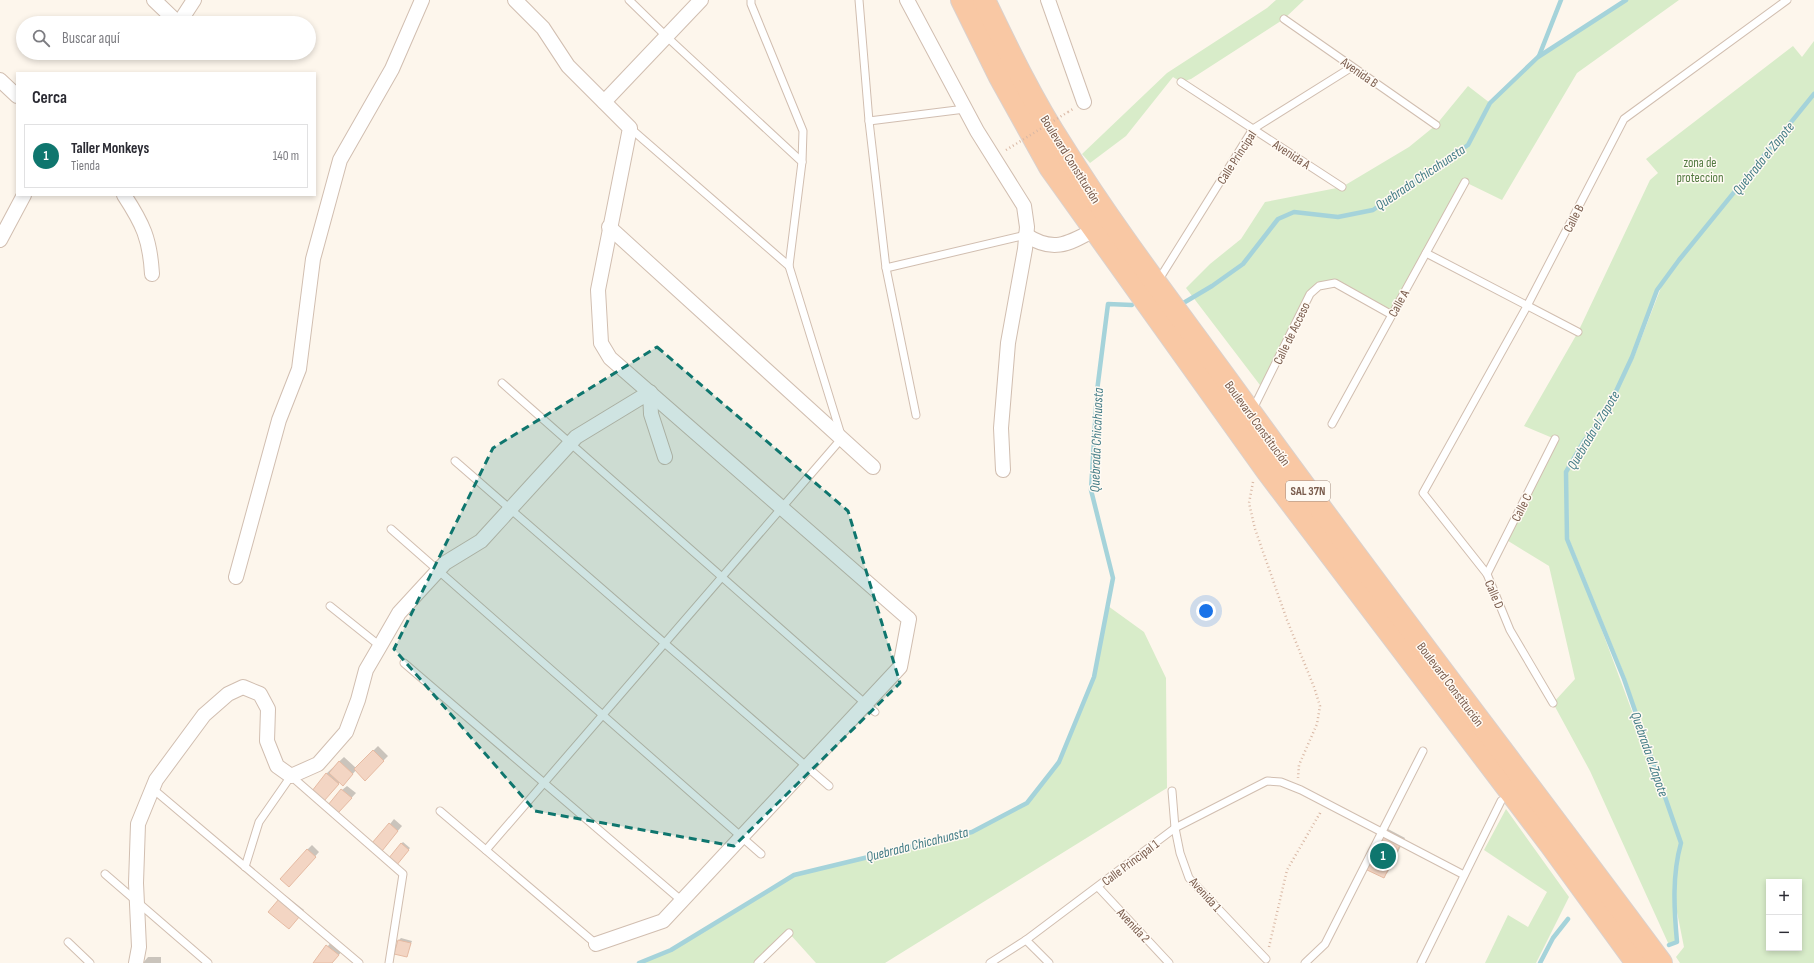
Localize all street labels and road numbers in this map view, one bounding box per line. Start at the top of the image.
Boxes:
street label: Avenida B [1337,54,1381,91]
street label: Boulevard Constitución [1037,112,1104,207]
street label: Calle Principal [1214,128,1260,187]
street label: Avenida A [1269,136,1314,173]
street label: Calle B [1560,202,1588,235]
street label: Calle A [1385,287,1413,320]
street label: Calle de Acceso [1270,300,1314,367]
street label: Boulevard Constitución [1221,378,1293,469]
road number: SAL 37N [1286,481,1330,501]
street label: Calle C [1508,491,1536,524]
street label: Calle D [1481,578,1507,611]
street label: Boulevard Constitución [1413,639,1487,730]
street label: Calle Principal 1 [1099,836,1163,889]
street label: Avenida 1 [1185,873,1225,915]
street label: Avenida 2 [1113,904,1153,946]

